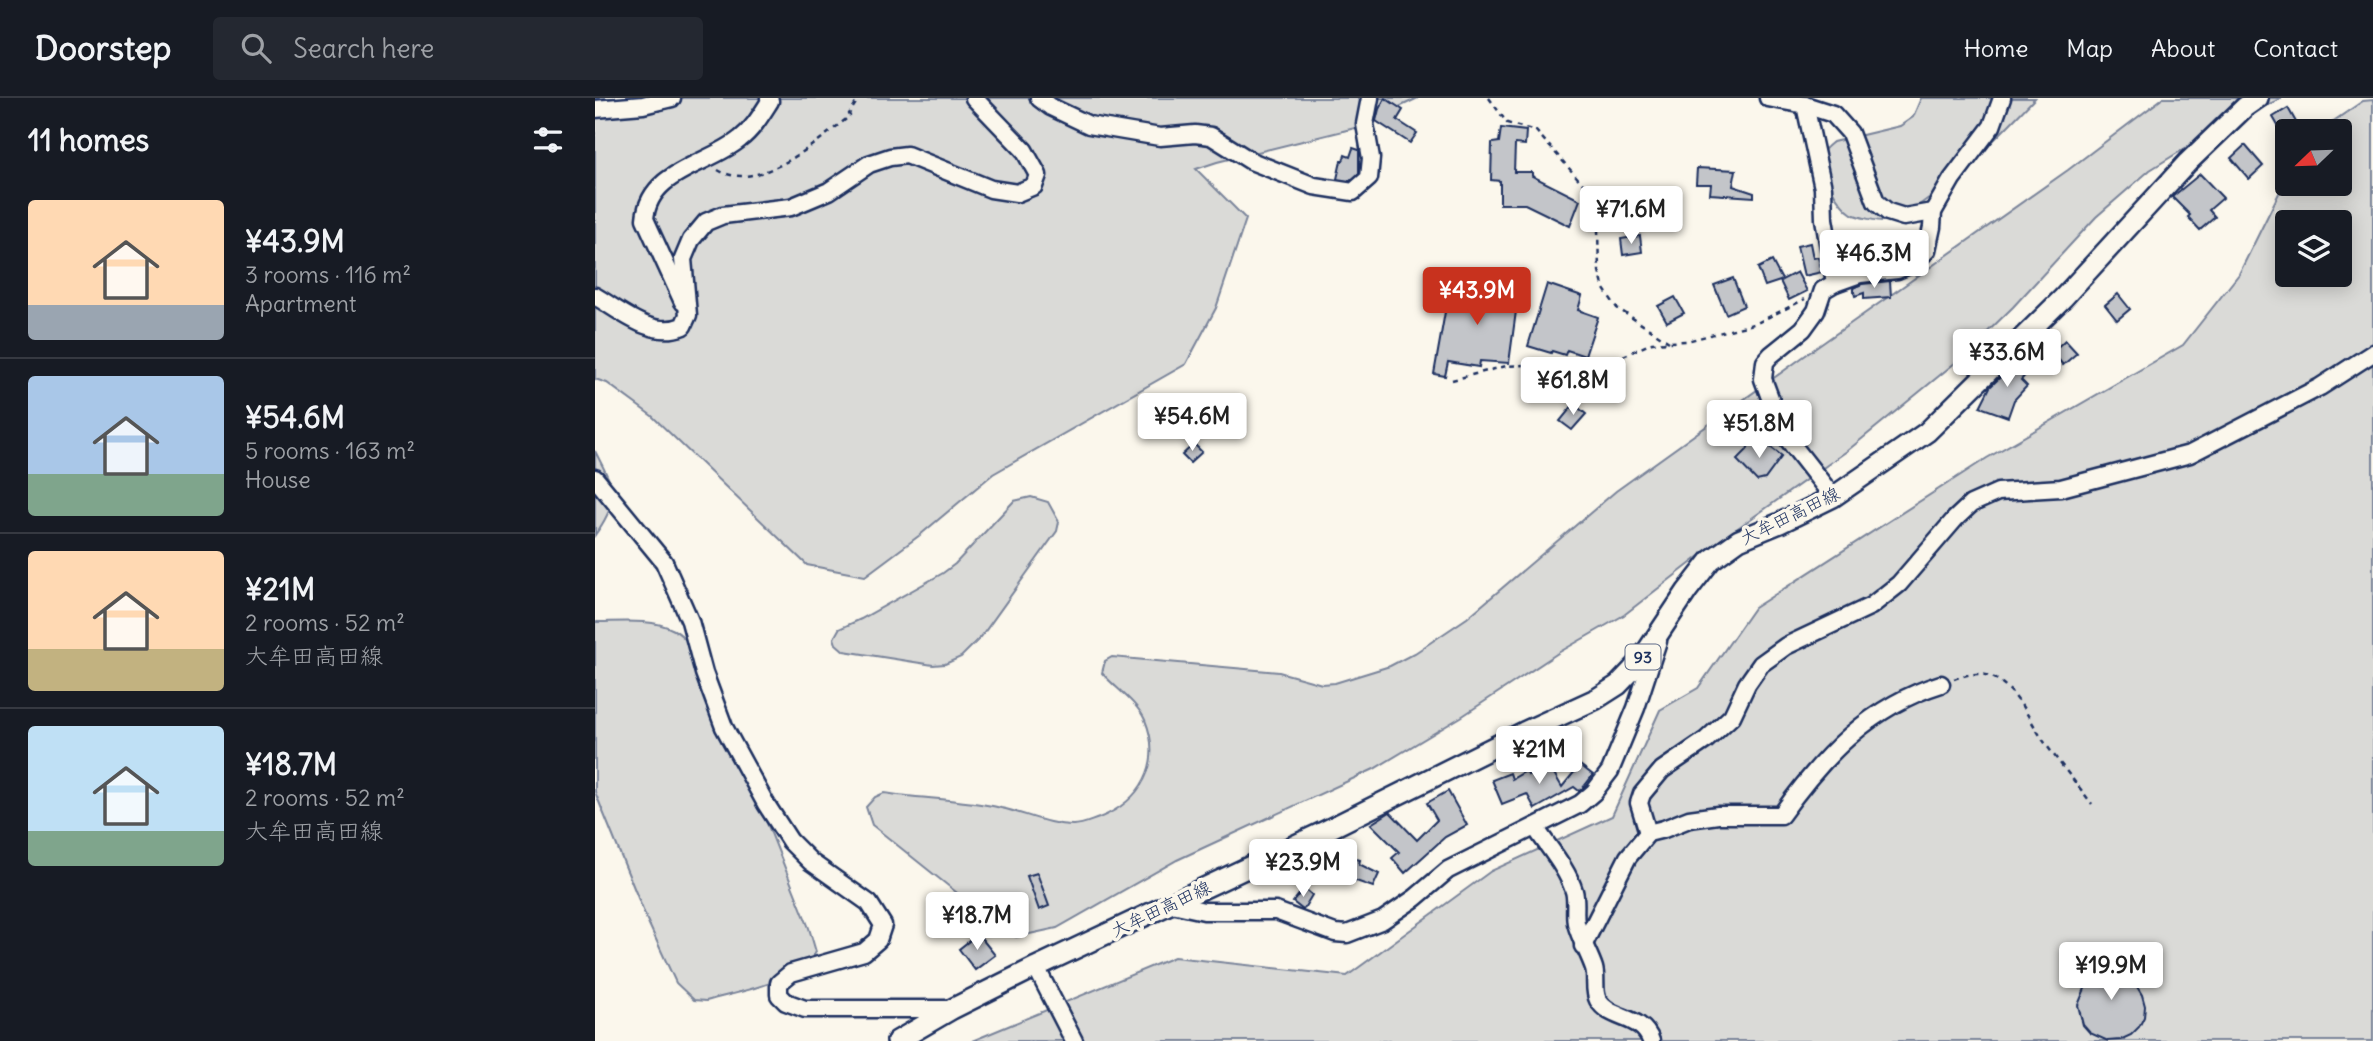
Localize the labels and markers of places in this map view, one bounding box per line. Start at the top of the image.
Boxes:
pin: ¥71.6M [1574,186,1688,246]
pin: ¥46.3M [1817,230,1931,290]
pin: ¥43.9M [1420,268,1534,327]
pin: ¥33.6M [1950,330,2064,389]
pin: ¥61.8M [1516,358,1630,417]
pin: ¥54.6M [1135,394,1249,453]
pin: ¥51.8M [1702,400,1816,460]
pin: ¥21M [1498,726,1580,786]
pin: ¥23.9M [1246,840,1360,899]
pin: ¥18.7M [920,892,1034,952]
pin: ¥19.9M [2054,942,2168,1002]

